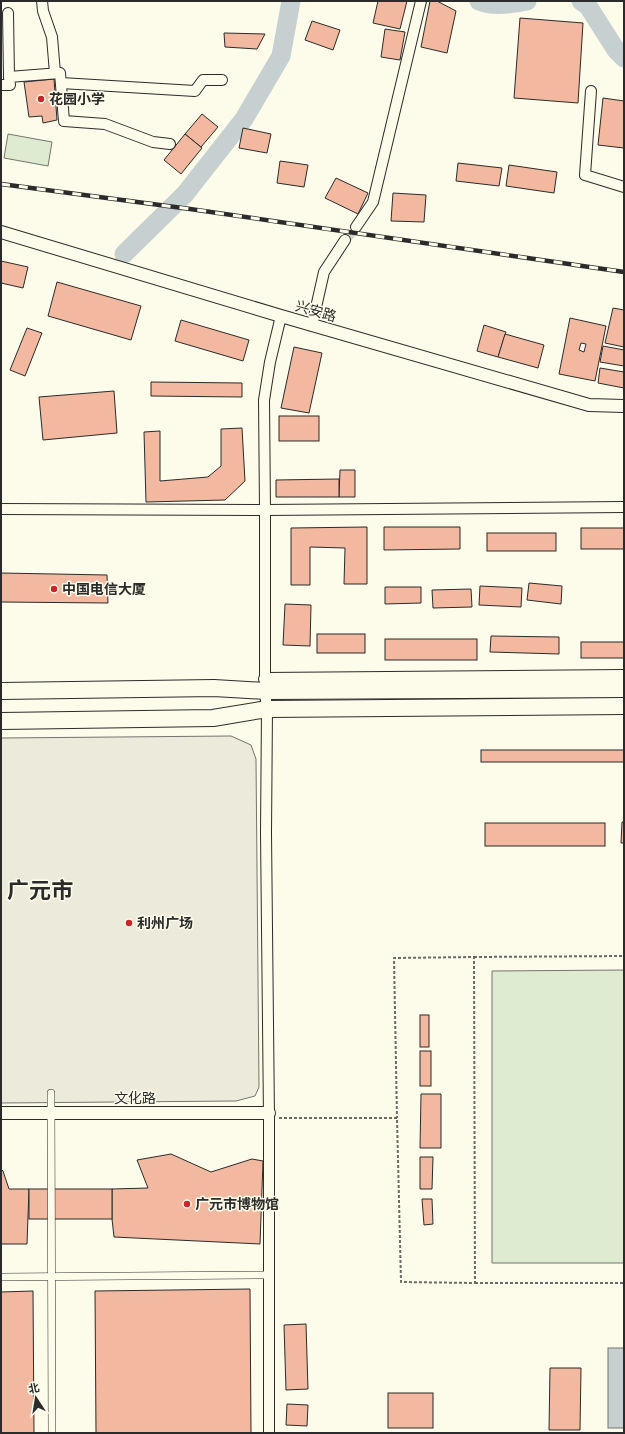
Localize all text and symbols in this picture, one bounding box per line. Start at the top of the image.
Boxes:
place label: 花园小学 [49,89,105,109]
marker: 花园小学 [36,94,46,104]
street label: 兴安路 [293,296,339,326]
place label: 中国电信大厦 [62,579,146,599]
marker: 中国电信大厦 [49,584,59,594]
district label: 广元市 [7,874,73,906]
place label: 利州广场 [137,913,193,933]
marker: 利州广场 [124,918,134,928]
street label: 文化路 [114,1088,156,1108]
place label: 广元市博物馆 [195,1194,279,1214]
marker: 广元市博物馆 [182,1199,192,1209]
north arrow [16,1378,56,1418]
text: 北 [27,1379,41,1397]

